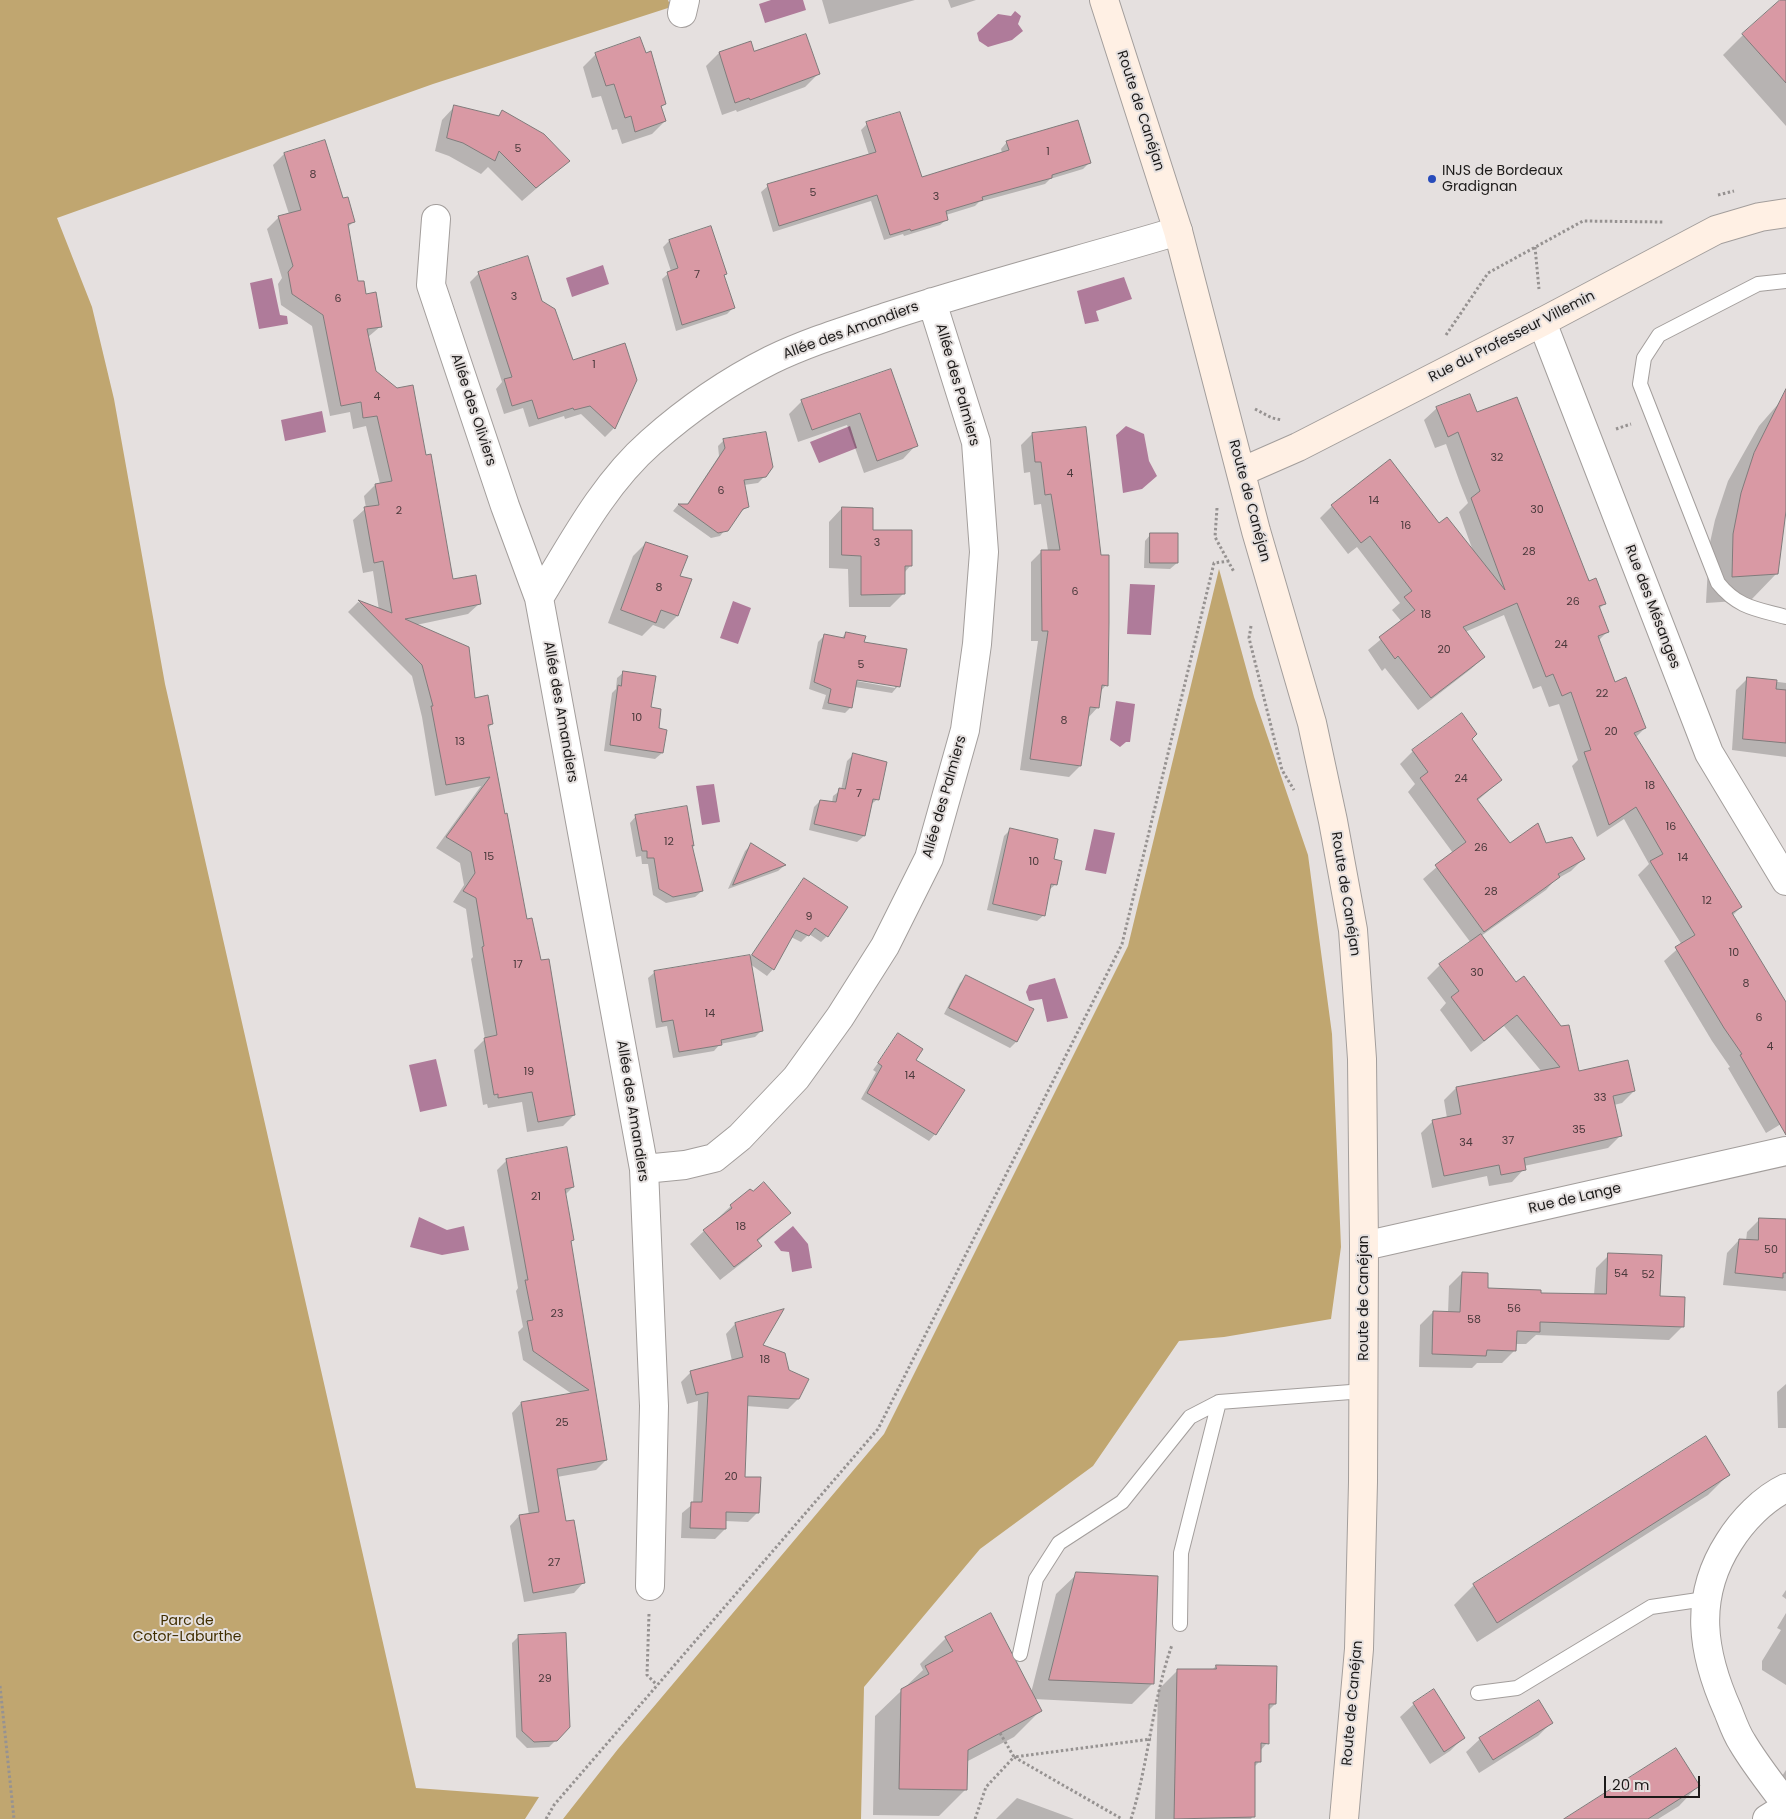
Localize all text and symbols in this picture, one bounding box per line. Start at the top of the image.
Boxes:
street label: Route de Canéjan [1113,49,1167,173]
house number: 5 [515,142,521,156]
house number: 1 [1046,145,1050,159]
place label: INJS de Bordeaux Gradignan [1442,163,1563,196]
house number: 8 [310,168,316,182]
marker: INJS de Bordeaux Gradignan [1426,173,1438,185]
house number: 5 [810,186,816,200]
house number: 3 [933,190,939,204]
house number: 7 [694,268,700,282]
street label: Rue du Professeur Villemin [1426,288,1598,386]
house number: 3 [511,290,517,304]
house number: 6 [335,292,341,306]
street label: Allée des Amandiers [781,299,921,363]
street label: Allée des Palmiers [931,322,983,448]
street label: Allée des Oliviers [447,352,499,468]
house number: 1 [592,358,596,372]
house number: 4 [374,390,380,404]
street label: Route de Canéjan [1225,438,1273,564]
house number: 32 [1491,451,1503,465]
house number: 4 [1067,467,1073,481]
house number: 6 [718,484,724,498]
house number: 14 [1369,494,1379,508]
house number: 30 [1530,503,1544,517]
house number: 2 [396,504,402,518]
house number: 16 [1401,519,1411,533]
house number: 3 [874,536,880,550]
street label: Rue des Mésanges [1621,543,1683,671]
house number: 28 [1522,545,1536,559]
house number: 8 [656,581,662,595]
house number: 6 [1072,585,1078,599]
house number: 26 [1566,595,1580,609]
house number: 18 [1421,608,1431,622]
house number: 24 [1554,638,1568,652]
street label: Allée des Amandiers [539,640,581,784]
house number: 20 [1437,643,1451,657]
house number: 5 [858,658,864,672]
house number: 22 [1596,687,1608,701]
house number: 10 [632,711,642,725]
house number: 8 [1061,714,1067,728]
house number: 20 [1604,725,1618,739]
street label: Allée des Palmiers [919,734,971,860]
house number: 13 [455,735,465,749]
house number: 24 [1454,772,1468,786]
house number: 18 [1645,779,1655,793]
house number: 7 [856,787,862,801]
house number: 16 [1666,820,1676,834]
street label: Route de Canéjan [1327,831,1363,957]
house number: 12 [664,835,674,849]
house number: 26 [1474,841,1488,855]
house number: 15 [484,850,494,864]
house number: 14 [1678,851,1688,865]
house number: 10 [1029,855,1039,869]
house number: 28 [1484,885,1498,899]
house number: 12 [1702,894,1712,908]
house number: 9 [806,910,812,924]
house number: 10 [1729,946,1739,960]
house number: 17 [513,958,523,972]
house number: 30 [1470,966,1484,980]
house number: 8 [1743,977,1749,991]
house number: 14 [705,1007,715,1021]
house number: 6 [1756,1011,1762,1025]
street label: Allée des Amandiers [613,1039,651,1183]
house number: 4 [1767,1040,1773,1054]
house number: 19 [524,1065,534,1079]
house number: 14 [905,1069,915,1083]
house number: 33 [1594,1091,1606,1105]
house number: 35 [1572,1123,1586,1137]
house number: 37 [1502,1134,1514,1148]
house number: 34 [1459,1136,1473,1150]
street label: Rue de Lange [1527,1180,1623,1218]
house number: 21 [531,1190,541,1204]
house number: 18 [736,1220,746,1234]
street label: Route de Canéjan [1356,1235,1372,1361]
house number: 50 [1764,1243,1778,1257]
house number: 54 [1614,1267,1628,1281]
house number: 52 [1641,1268,1655,1282]
house number: 56 [1507,1302,1521,1316]
house number: 23 [551,1307,563,1321]
house number: 58 [1467,1313,1481,1327]
house number: 18 [760,1353,770,1367]
house number: 25 [555,1416,569,1430]
house number: 20 [724,1470,738,1484]
house number: 27 [548,1556,560,1570]
park label: Parc de Cotor-Laburthe [133,1613,241,1645]
street label: Route de Canéjan [1339,1640,1367,1766]
house number: 29 [538,1672,552,1686]
scale bar [1606,1766,1702,1798]
text: 20 m [1612,1774,1650,1795]

